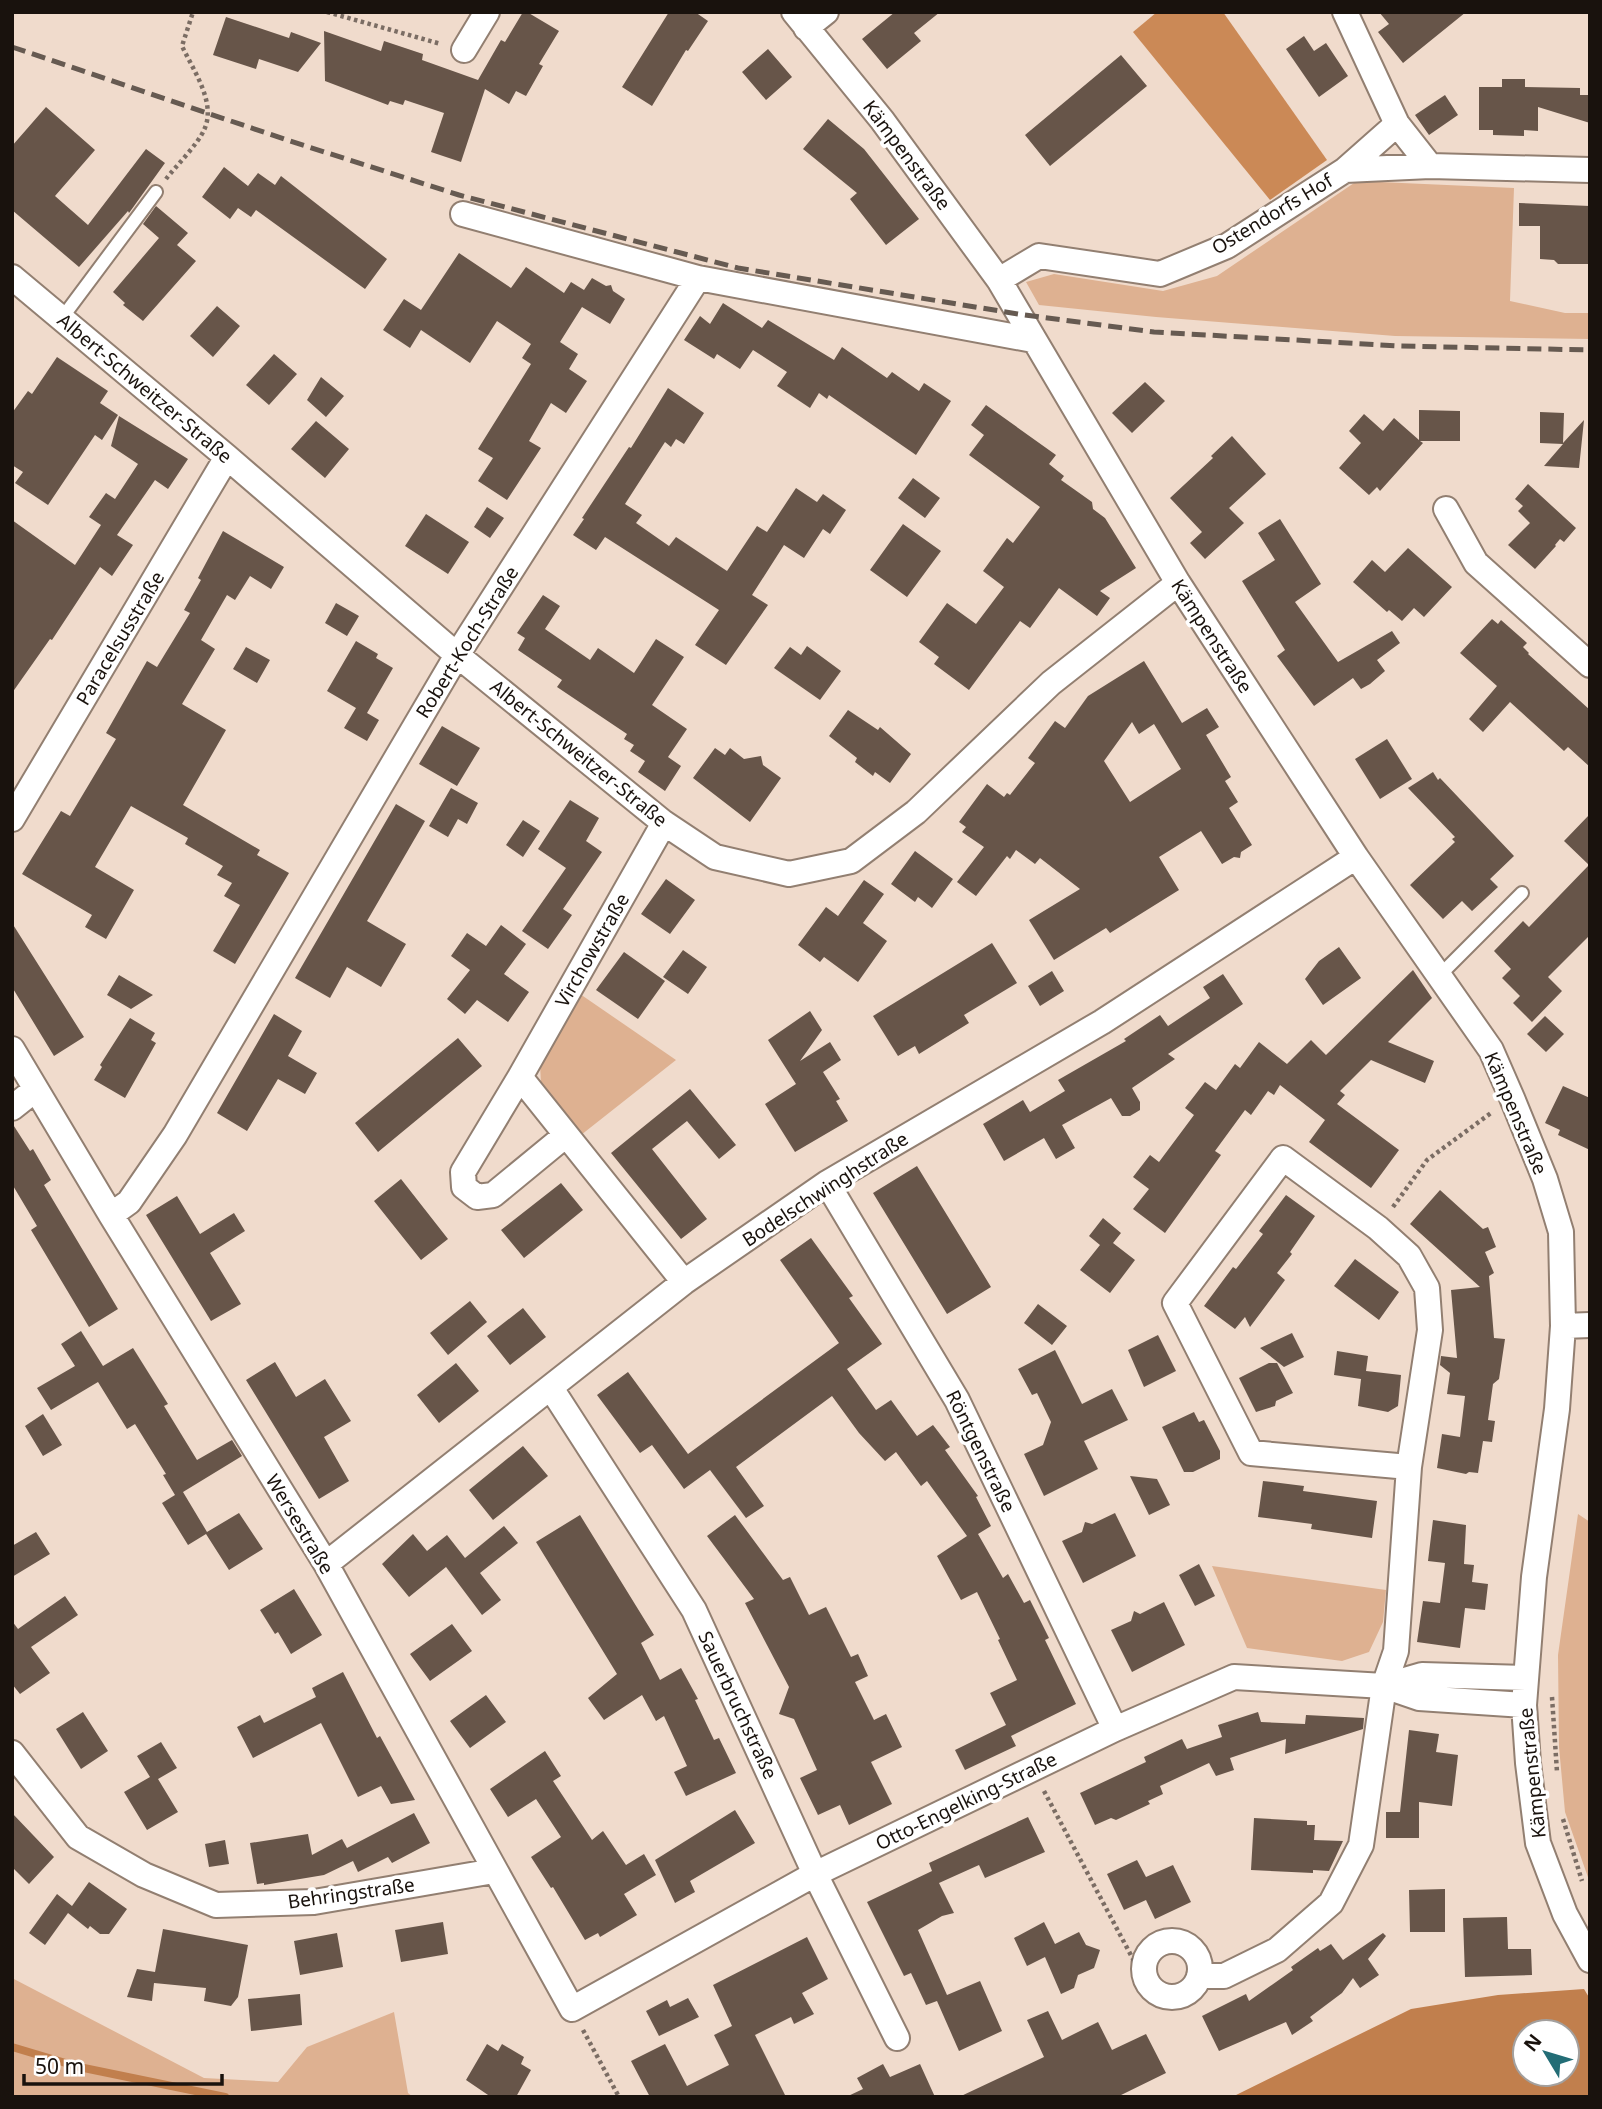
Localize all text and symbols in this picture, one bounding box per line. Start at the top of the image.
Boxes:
street label: Kämpenstraße [857,95,957,215]
street label: Ostendorfs Hof [1207,167,1339,260]
street label: Albert-Schweitzer-Straße [52,307,238,469]
street label: Robert-Koch-Straße [410,561,524,723]
street label: Paracelsusstraße [70,566,170,710]
street label: Kämpenstraße [1165,574,1259,698]
street label: Albert-Schweitzer-Straße [485,673,673,833]
street label: Virchowstraße [549,888,635,1012]
street label: Kämpenstraße [1478,1048,1554,1178]
street label: Bodelschwinghstraße [737,1126,913,1252]
street label: Röntgenstraße [940,1386,1022,1516]
street label: Wersestraße [260,1469,340,1579]
street label: Sauerbruchstraße [692,1627,784,1783]
street label: Kämpenstraße [1512,1706,1552,1840]
street label: Otto-Engelking-Straße [871,1746,1061,1856]
street label: Behringstraße [286,1871,416,1915]
north arrow [1511,2018,1581,2088]
text: N [1518,2028,1548,2057]
scale bar [24,2042,222,2086]
text: 50 m [35,2052,84,2080]

